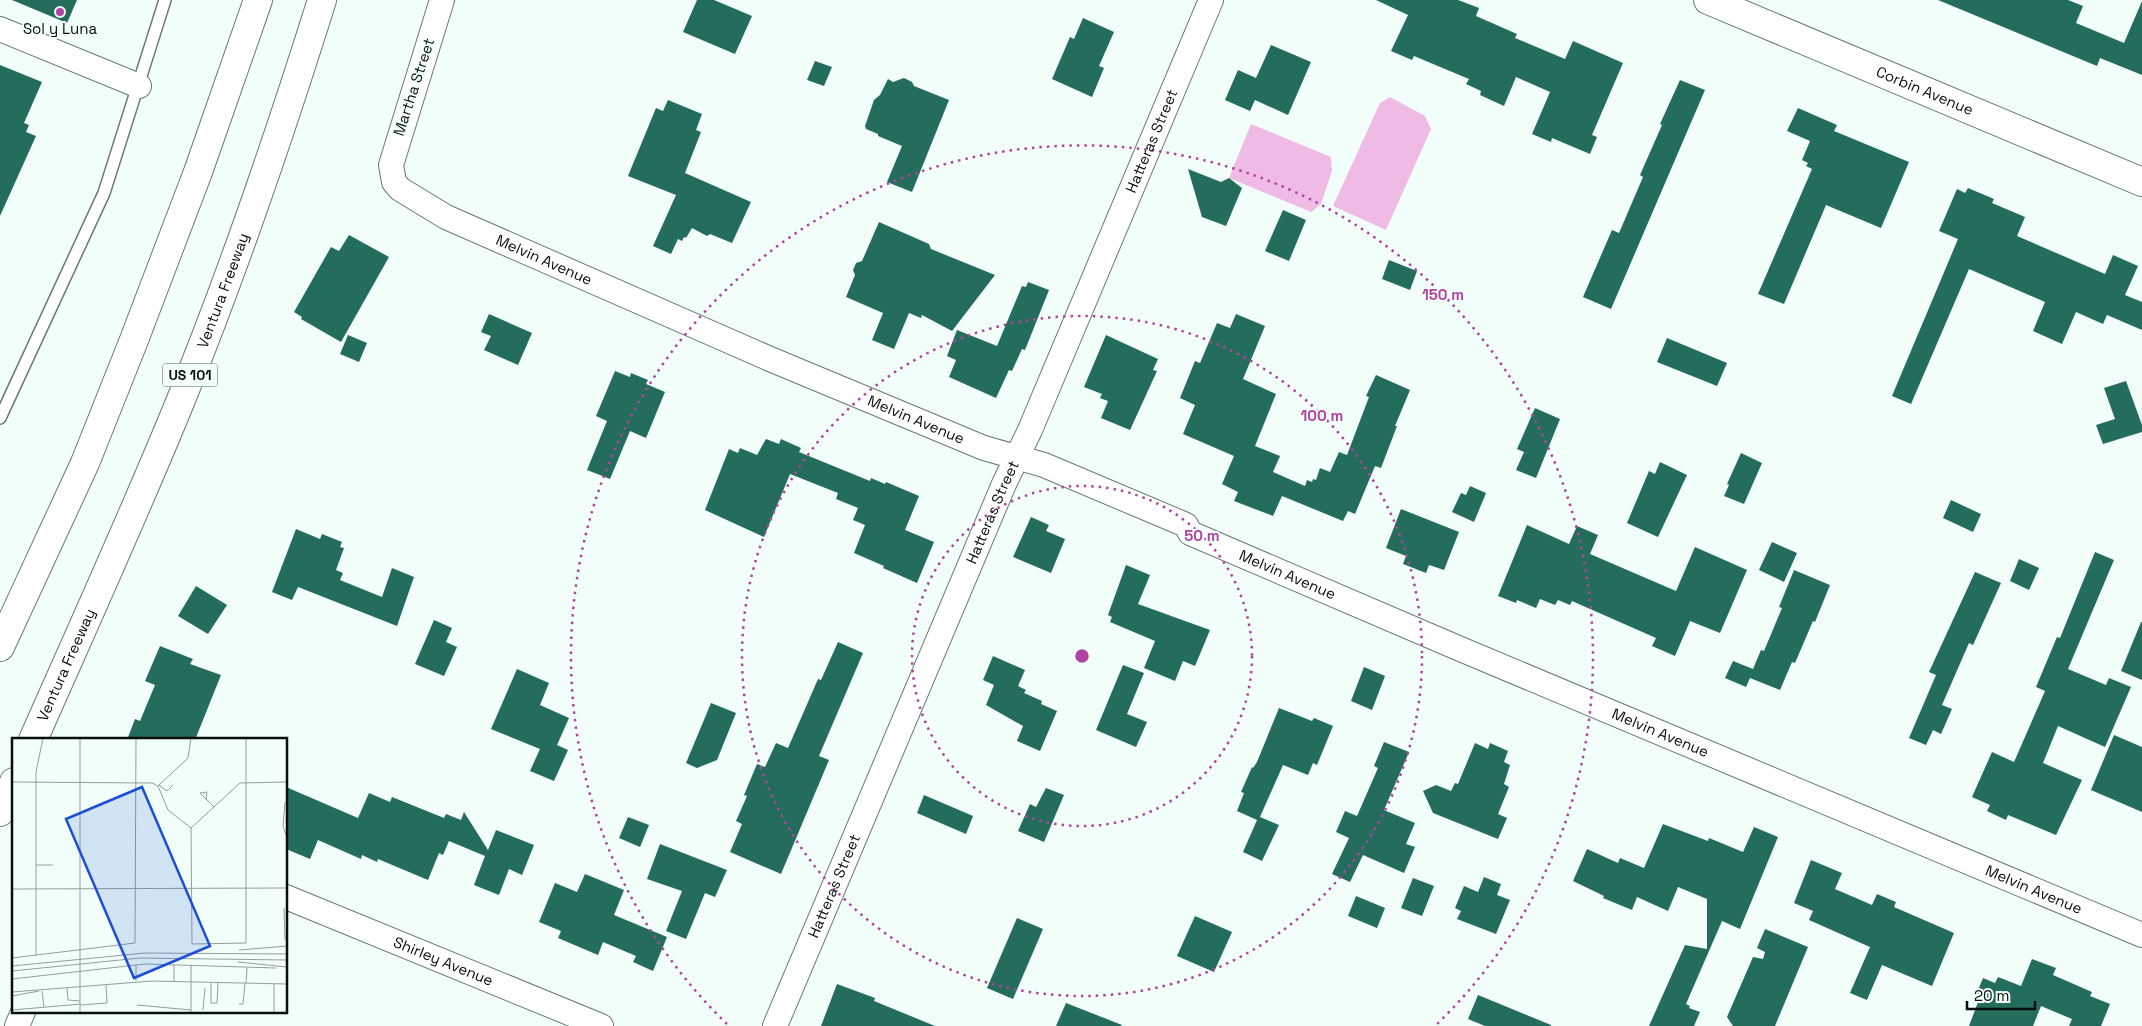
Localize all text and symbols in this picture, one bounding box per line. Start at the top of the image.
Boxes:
marker: Sol y Luna [54,6,66,18]
place label: Sol y Luna [23,19,97,38]
street label: Martha Street [389,35,438,138]
street label: Corbin Avenue [1873,62,1977,119]
street label: Hatteras Street [1121,86,1182,195]
street label: Ventura Freeway [193,230,253,351]
street label: Melvin Avenue [493,230,595,289]
text: 150 m [1422,285,1464,304]
road number: US 101 [162,364,218,386]
street label: Melvin Avenue [865,391,968,448]
text: 100 m [1301,406,1343,425]
street label: Hatteras Street [961,457,1023,567]
text: 50 m [1184,526,1220,545]
street label: Melvin Avenue [1236,545,1339,603]
street label: Ventura Freeway [33,606,99,724]
centre of rings [1073,647,1091,665]
street label: Melvin Avenue [1609,704,1712,761]
inset map [12,738,288,1014]
street label: Hatteras Street [803,831,864,940]
street label: Melvin Avenue [1983,860,2085,918]
street label: Shirley Avenue [391,932,496,990]
scale bar [1967,978,2034,1010]
text: 20 m [1974,986,2009,1005]

